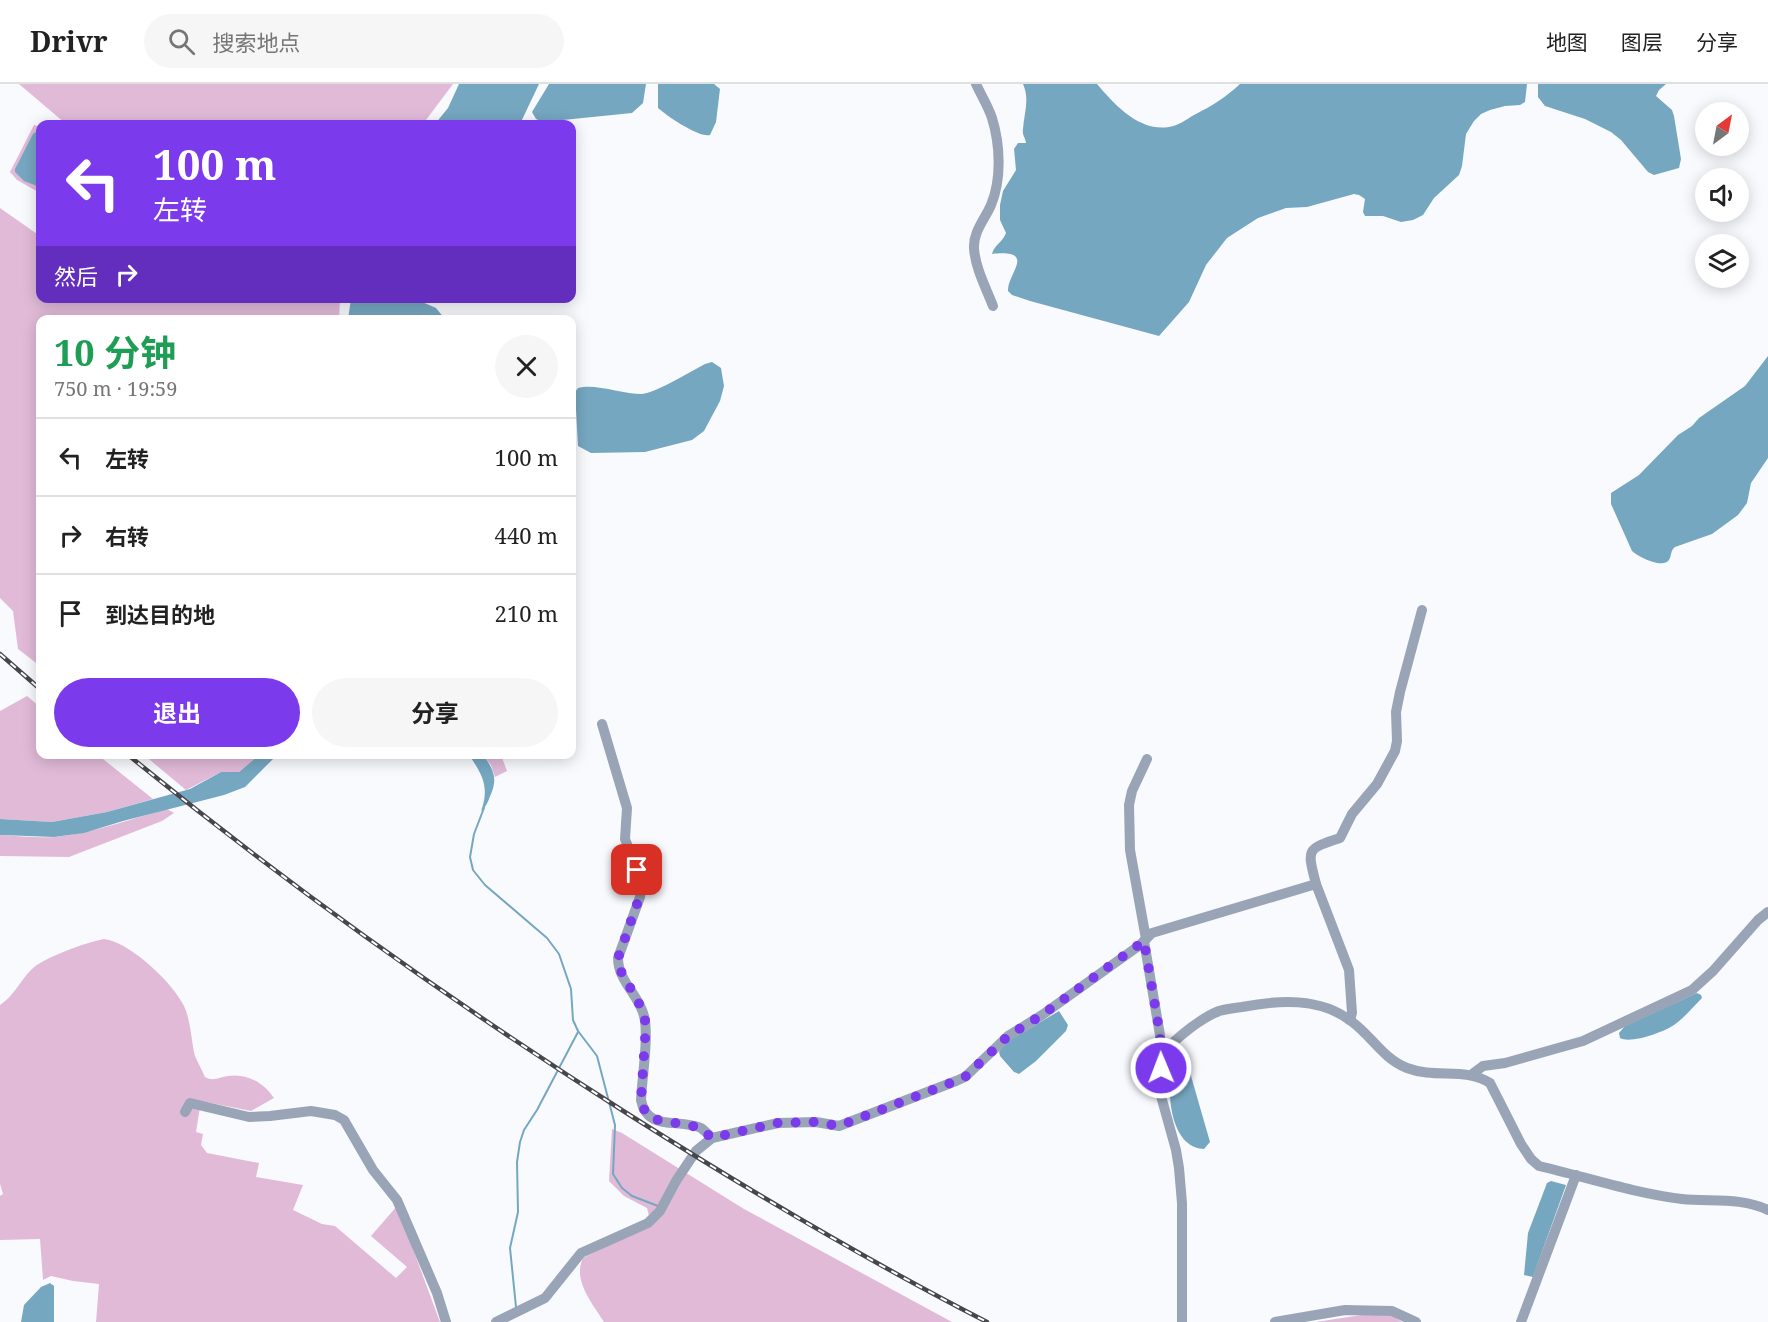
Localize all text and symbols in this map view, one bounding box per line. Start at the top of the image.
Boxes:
search box [144,14,564,68]
text: Drivr [30,22,108,60]
icon: search [165,25,198,58]
text: 搜索地点 [213,27,301,57]
text: 地图 [1546,28,1588,56]
text: 图层 [1621,28,1663,56]
text: 分享 [1696,28,1738,56]
north arrow [1695,102,1749,156]
map controls [1695,102,1749,288]
text: 100 m [153,135,277,192]
icon: left [54,144,132,222]
button: sound [1695,168,1749,222]
text: 左转 [153,191,207,228]
button: layers [1695,234,1749,288]
icon: right [110,258,143,291]
text: 然后 [54,261,98,291]
text: 10 分钟 [54,328,176,377]
button: close [495,335,558,398]
text: 750 m · 19:59 [54,375,177,402]
icon: left [54,441,87,474]
text: 100 m [495,442,558,472]
text: 左转 [105,443,149,473]
icon: right [54,519,87,552]
text: 440 m [495,520,558,550]
text: 右转 [105,521,149,551]
icon: arrive [54,597,87,630]
text: 210 m [495,598,558,628]
text: 到达目的地 [105,599,215,629]
button: 退出 [54,678,300,747]
button: 分享 [312,678,558,747]
pin [611,844,662,895]
icon: arrive [620,853,653,886]
position arrow [1129,1036,1193,1100]

